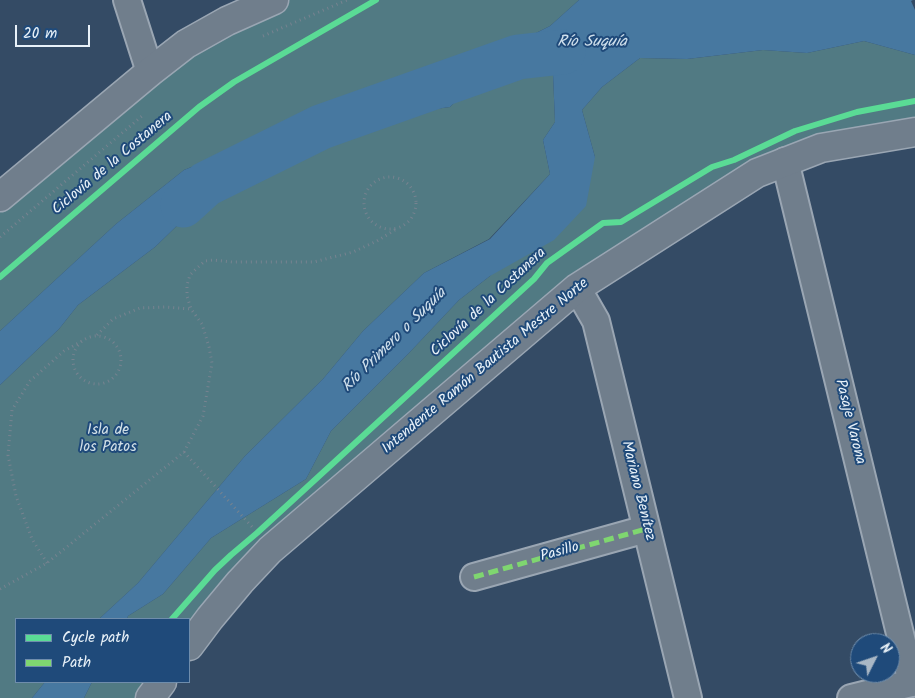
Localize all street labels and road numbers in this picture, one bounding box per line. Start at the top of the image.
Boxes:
street label: Ciclovía de la Costanera [49,108,177,220]
street label: Ciclovía de la Costanera [428,245,550,361]
street label: Intendente Ramón Bautista Mestre Norte [379,275,593,459]
street label: Pasaje Varona [830,378,868,466]
street label: Mariano Benítez [616,439,658,543]
street label: Pasillo [539,539,581,567]

